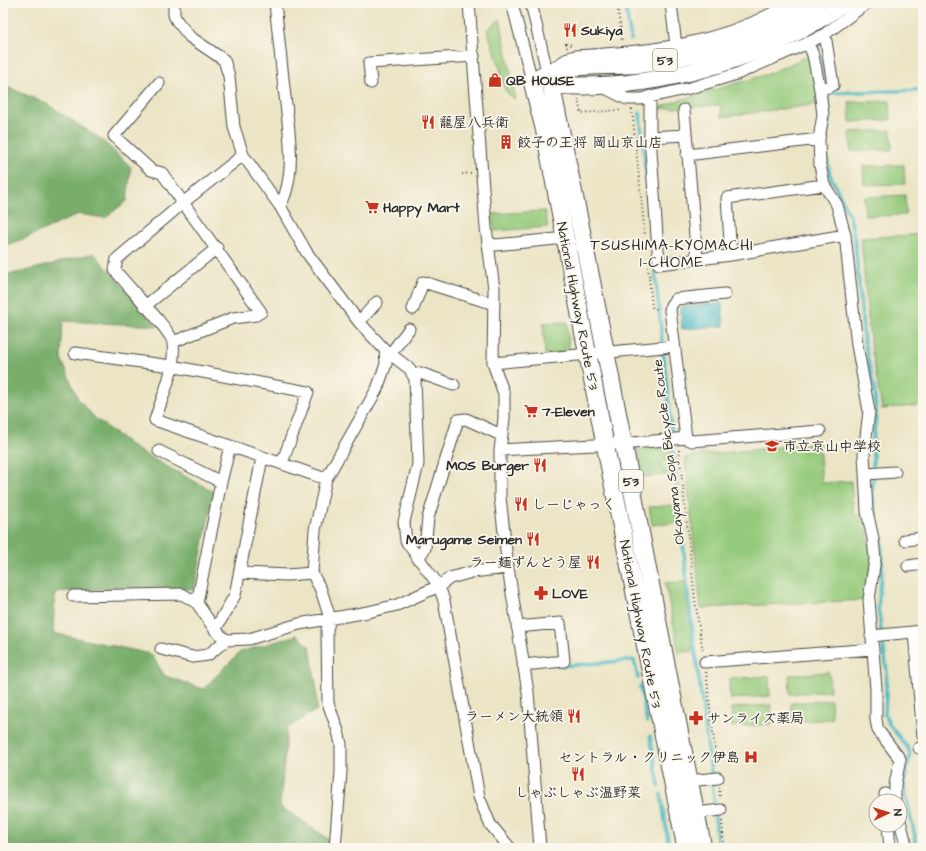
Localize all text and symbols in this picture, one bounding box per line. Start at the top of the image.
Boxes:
place label: Sukiya [580,21,624,41]
restaurant icon: Sukiya [562,22,578,38]
road number: 53 [653,49,677,71]
place label: QB HOUSE [506,71,575,91]
shop icon: QB HOUSE [487,72,503,88]
place label: 籠屋八兵衛 [439,113,509,133]
restaurant icon: 籠屋八兵衛 [420,114,436,130]
place label: 餃子の王将 岡山京山店 [517,133,663,153]
building icon: 餃子の王将 岡山京山店 [498,134,514,150]
place label: Happy Mart [383,198,460,218]
supermarket icon: Happy Mart [364,199,380,215]
street label: National Highway Route 53 [551,220,603,392]
district label: TSUSHIMA-KYOMACHI 1-CHOME [590,235,754,273]
street label: Okayama Soja Bicycle Route [648,358,690,546]
place label: 7-Eleven [541,402,595,422]
supermarket icon: 7-Eleven [523,403,539,419]
place label: 市立京山中学校 [783,437,881,457]
school or university icon: 市立京山中学校 [764,438,780,454]
place label: MOS Burger [446,456,529,477]
restaurant icon: MOS Burger [532,457,548,473]
road number: 53 [619,470,643,492]
place label: しーじゃっく [532,495,616,515]
restaurant icon: しーじゃっく [513,496,529,512]
place label: Marugame Seimen [406,530,522,551]
restaurant icon: Marugame Seimen [525,531,541,547]
street label: National Highway Route 53 [614,538,666,710]
place label: ラー麺ずんどう屋 [470,553,582,573]
restaurant icon: ラー麺ずんどう屋 [585,554,601,570]
place label: LOVE [552,584,589,604]
pharmacy icon: LOVE [533,585,549,601]
place label: ラーメン大統領 [465,707,563,727]
restaurant icon: ラーメン大統領 [566,708,582,724]
place label: サンライズ薬局 [707,709,804,729]
pharmacy icon: サンライズ薬局 [688,710,704,726]
place label: セントラル・クリニック伊島 [559,748,740,768]
hospital icon: セントラル・クリニック伊島 [743,749,759,765]
restaurant icon: しゃぶしゃぶ温野菜 [570,766,586,782]
place label: しゃぶしゃぶ温野菜 [515,783,641,803]
north arrow [868,793,908,833]
text: N [890,808,905,816]

